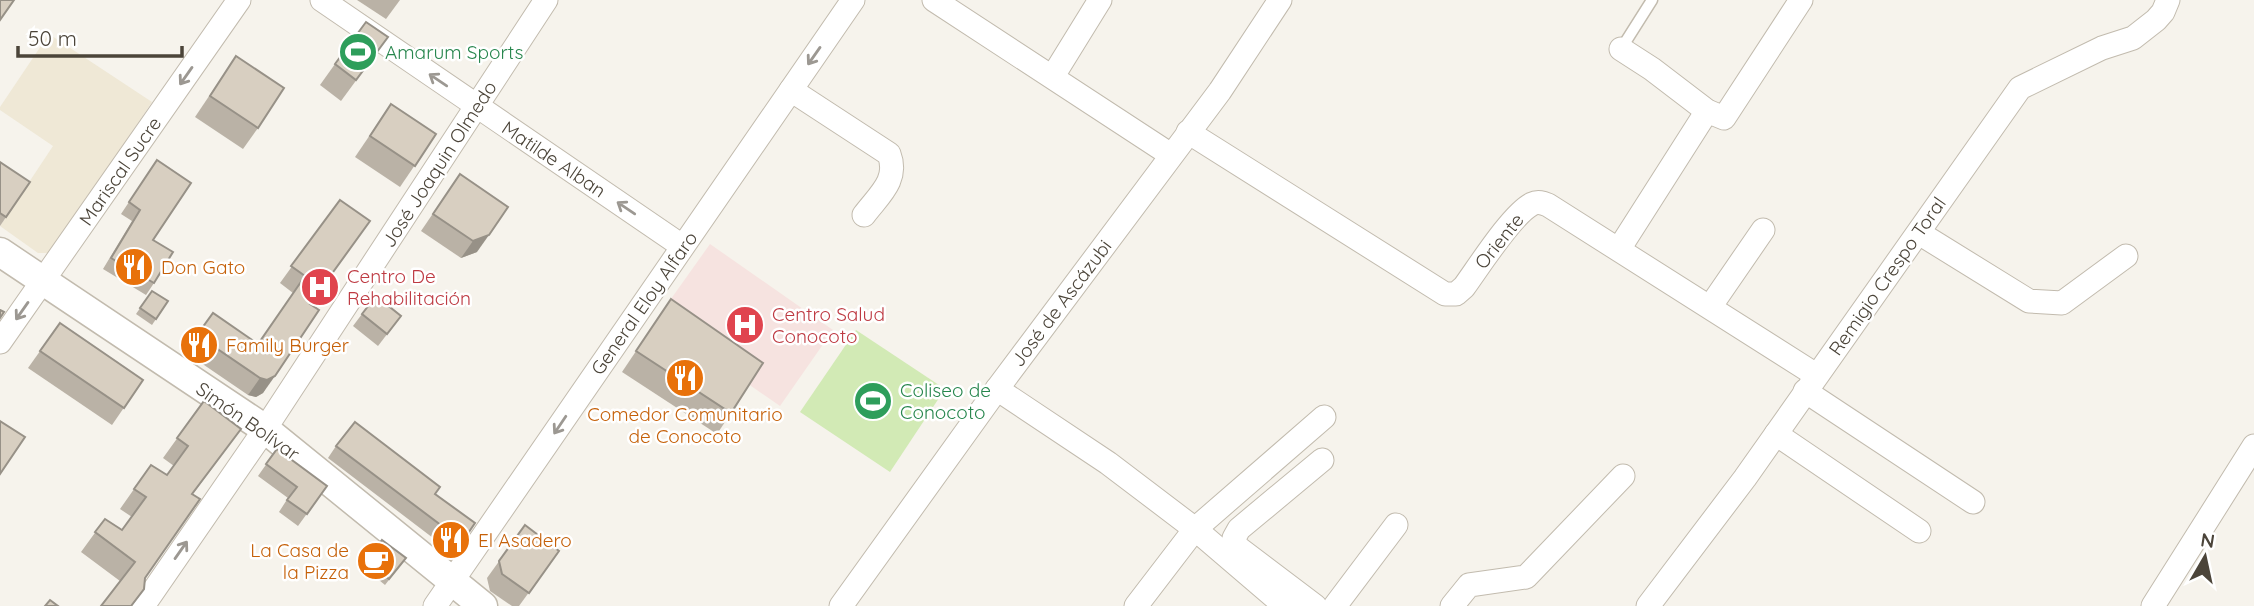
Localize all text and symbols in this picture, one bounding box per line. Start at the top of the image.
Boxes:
scale bar [18,14,182,58]
text: 50 m [28,25,77,51]
sports icon: Amarum Sports [337,31,379,73]
place label: Amarum Sports [385,40,524,64]
one-way arrow [807,46,821,65]
one-way arrow [179,66,193,85]
one-way arrow [429,73,448,87]
street label: José Joaquin Olmedo [376,76,502,252]
street label: Mariscal Sucre [74,112,166,230]
street label: Matilde Alban [498,115,610,203]
street label: Remigio Crespo Toral [1823,192,1951,360]
one-way arrow [617,200,636,215]
street label: Oriente [1469,208,1529,274]
street label: General Eloy Alfaro [586,227,702,379]
street label: José de Ascázubi [1005,235,1117,371]
restaurant icon: Don Gato [113,246,155,288]
place label: Don Gato [161,255,245,279]
place label: Centro De Rehabilitación [347,264,471,310]
hospital icon: Centro De Rehabilitación [299,266,341,308]
one-way arrow [14,301,29,320]
place label: Centro Salud Conocoto [772,302,885,348]
hospital icon: Centro Salud Conocoto [724,304,766,346]
restaurant icon: Family Burger [178,324,220,366]
place label: Family Burger [226,333,350,357]
restaurant icon: Comedor Comunitario de Conocoto [664,357,706,399]
street label: Simón Bolívar [192,377,305,466]
place label: Coliseo de Conocoto [900,378,991,424]
sports icon: Coliseo de Conocoto [852,380,894,422]
place label: Comedor Comunitario de Conocoto [587,402,783,448]
one-way arrow [553,414,567,434]
restaurant icon: El Asadero [430,519,472,561]
north arrow [2170,522,2240,592]
text: N [2199,527,2216,553]
place label: El Asadero [478,528,572,552]
place label: La Casa de la Pizza [250,538,349,584]
cafe icon: La Casa de la Pizza [355,540,397,582]
one-way arrow [174,541,188,560]

